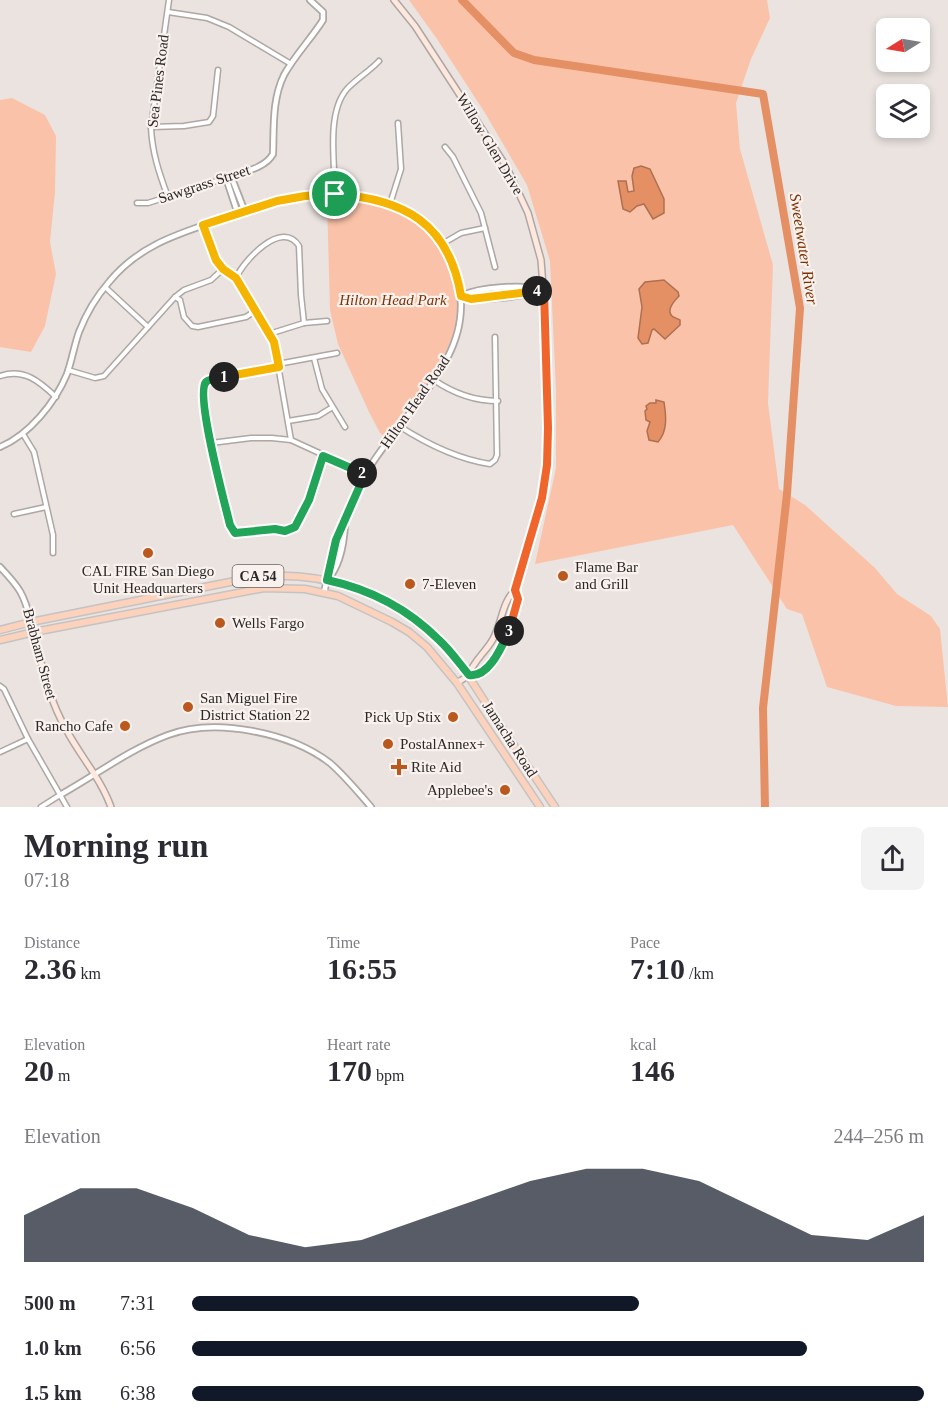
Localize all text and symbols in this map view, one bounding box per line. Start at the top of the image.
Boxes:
north arrow [876,18,930,72]
map controls [876,18,930,138]
street label: Sea Pines Road [144,33,172,128]
button: layers [876,84,930,138]
street label: Willow Glen Drive [453,91,527,198]
street label: Sawgrass Street [156,161,253,206]
pin [309,168,360,219]
icon: arrive [318,177,351,210]
water label: Sweetwater River [787,192,821,307]
pin: 4 [522,276,552,306]
text: 4 [533,282,541,299]
park label: Hilton Head Park [338,292,447,308]
street label: Hilton Head Road [377,352,453,451]
pin: 1 [209,362,239,392]
text: 1 [220,368,228,385]
pin: 2 [347,458,377,488]
text: 2 [358,464,366,481]
marker: CAL FIRE San Diego Unit Headquarters [141,546,155,560]
place label: Flame Bar and Grill [575,559,638,592]
place label: CAL FIRE San Diego Unit Headquarters [82,563,214,596]
road number: CA 54 [232,565,284,587]
marker: Flame Bar and Grill [556,569,570,583]
place label: 7-Eleven [422,576,477,592]
marker: 7-Eleven [403,577,417,591]
street label: Brabham Street [20,607,60,702]
place label: Wells Fargo [232,615,304,631]
marker: Wells Fargo [213,616,227,630]
pin: 3 [494,616,524,646]
text: 3 [505,622,513,639]
place label: San Miguel Fire District Station 22 [200,690,310,723]
street label: Jamacha Road [480,698,541,780]
marker: San Miguel Fire District Station 22 [181,700,195,714]
place label: Pick Up Stix [364,709,441,725]
marker: Pick Up Stix [446,710,460,724]
place label: Rancho Cafe [35,718,113,734]
marker: Rancho Cafe [118,719,132,733]
place label: PostalAnnex+ [400,736,485,752]
marker: PostalAnnex+ [381,737,395,751]
place label: Rite Aid [411,759,462,775]
marker: Rite Aid [392,760,406,774]
place label: Applebee's [427,782,493,798]
marker: Applebee's [498,783,512,797]
button: share [861,827,924,890]
text: Morning run [24,828,208,864]
text: 07:18 [24,869,70,891]
text: Distance [24,934,80,951]
text: Time [327,934,360,951]
text: Pace [630,934,660,951]
text: 2.36 [24,952,77,985]
text: 16:55 [327,952,397,985]
text: 7:10 [630,952,685,985]
text: km [77,965,101,982]
text: /km [685,965,714,982]
text: Elevation [24,1036,85,1053]
text: Heart rate [327,1036,391,1053]
text: kcal [630,1036,657,1053]
text: 20 [24,1054,54,1087]
text: 170 [327,1054,372,1087]
text: 146 [630,1054,675,1087]
text: m [54,1067,70,1084]
text: bpm [372,1067,404,1084]
text: Elevation [24,1125,101,1147]
text: 244–256 m [833,1125,924,1147]
text: 500 m [24,1292,76,1314]
text: 7:31 [120,1292,156,1314]
text: 1.0 km [24,1337,82,1359]
text: 6:56 [120,1337,156,1359]
text: 1.5 km [24,1382,82,1404]
text: 6:38 [120,1382,156,1404]

